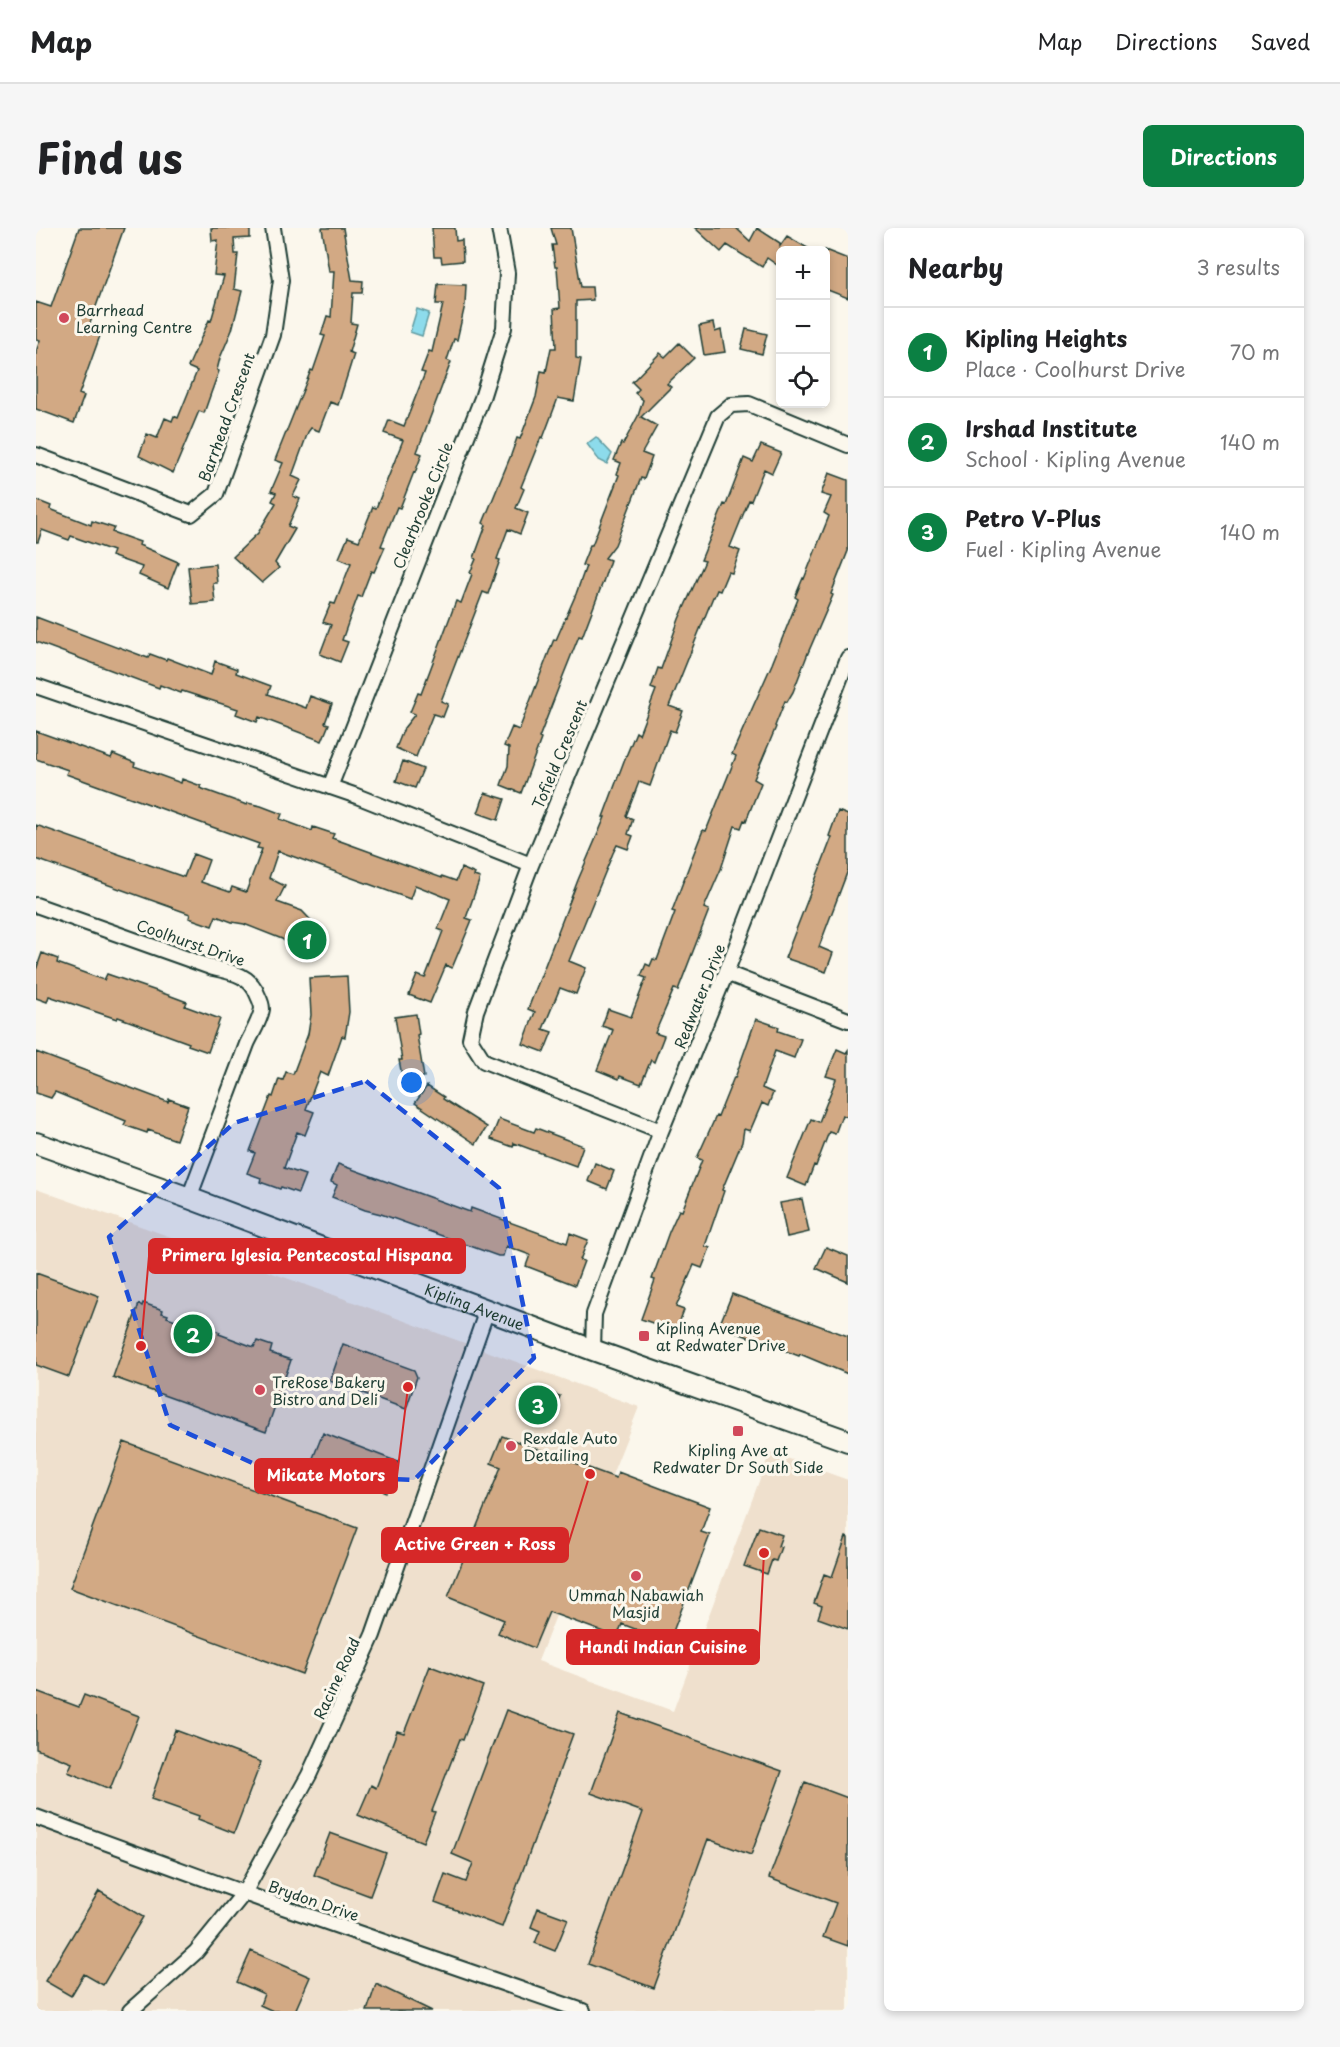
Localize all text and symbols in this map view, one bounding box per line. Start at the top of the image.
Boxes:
text: Map [30,20,92,63]
text: Map [1037,25,1082,57]
text: Directions [1115,25,1217,57]
text: Saved [1250,25,1310,57]
text: Find us [36,125,183,188]
button: Directions [1143,125,1304,187]
map controls [776,246,830,408]
button: + [776,246,830,300]
text: Nearby [908,248,1003,287]
text: 3 results [1197,252,1280,282]
place label: Barrhead Learning Centre [76,298,192,338]
button: − [776,300,830,354]
marker: Barrhead Learning Centre [57,311,71,325]
text: Kipling Heights [965,321,1127,354]
text: 1 [923,337,932,367]
text: 70 m [1230,337,1280,367]
street label: Barrhead Crescent [192,349,260,485]
button: locate [776,354,830,408]
text: Place · Coolhurst Drive [965,354,1185,384]
text: Irshad Institute [965,411,1137,444]
text: 2 [920,427,935,457]
text: 140 m [1220,427,1280,457]
street label: Clearbrooke Circle [386,438,458,572]
text: School · Kipling Avenue [965,444,1186,474]
text: Petro V-Plus [965,501,1101,534]
text: 3 [921,517,934,547]
text: 140 m [1220,517,1280,547]
text: Fuel · Kipling Avenue [965,534,1161,564]
street label: Tofield Crescent [526,696,592,812]
street label: Coolhurst Drive [134,913,248,971]
pin: 1 [288,918,326,962]
street label: Redwater Drive [668,940,730,1052]
your location [397,1068,426,1097]
callout: Primera Iglesia Pentecostal Hispana [149,1239,465,1273]
text: Primera Iglesia Pentecostal Hispana [161,1242,453,1266]
street label: Kipling Avenue [422,1276,528,1335]
pin: 2 [174,1312,212,1356]
place label: Kipling Avenue at Redwater Drive [656,1316,786,1356]
marker: Kipling Avenue at Redwater Drive [637,1329,651,1343]
place label: TreRose Bakery Bistro and Deli [272,1370,385,1410]
pin: 3 [518,1382,558,1428]
marker: TreRose Bakery Bistro and Deli [253,1383,267,1397]
marker: Kipling Ave at Redwater Dr South Side [731,1424,745,1438]
place label: Rexdale Auto Detailing [523,1426,618,1466]
place label: Kipling Ave at Redwater Dr South Side [652,1438,824,1478]
marker: Rexdale Auto Detailing [504,1439,518,1453]
callout: Mikate Motors [255,1459,397,1493]
text: Mikate Motors [267,1462,385,1486]
callout: Active Green + Ross [382,1528,568,1562]
text: Active Green + Ross [394,1531,556,1555]
marker: Ummah Nabawiah Masjid [629,1569,643,1583]
place label: Ummah Nabawiah Masjid [568,1583,704,1623]
callout: Handi Indian Cuisine [567,1630,759,1664]
street label: Racine Road [307,1633,365,1723]
text: Handi Indian Cuisine [579,1634,747,1658]
street label: Brydon Drive [265,1874,363,1926]

